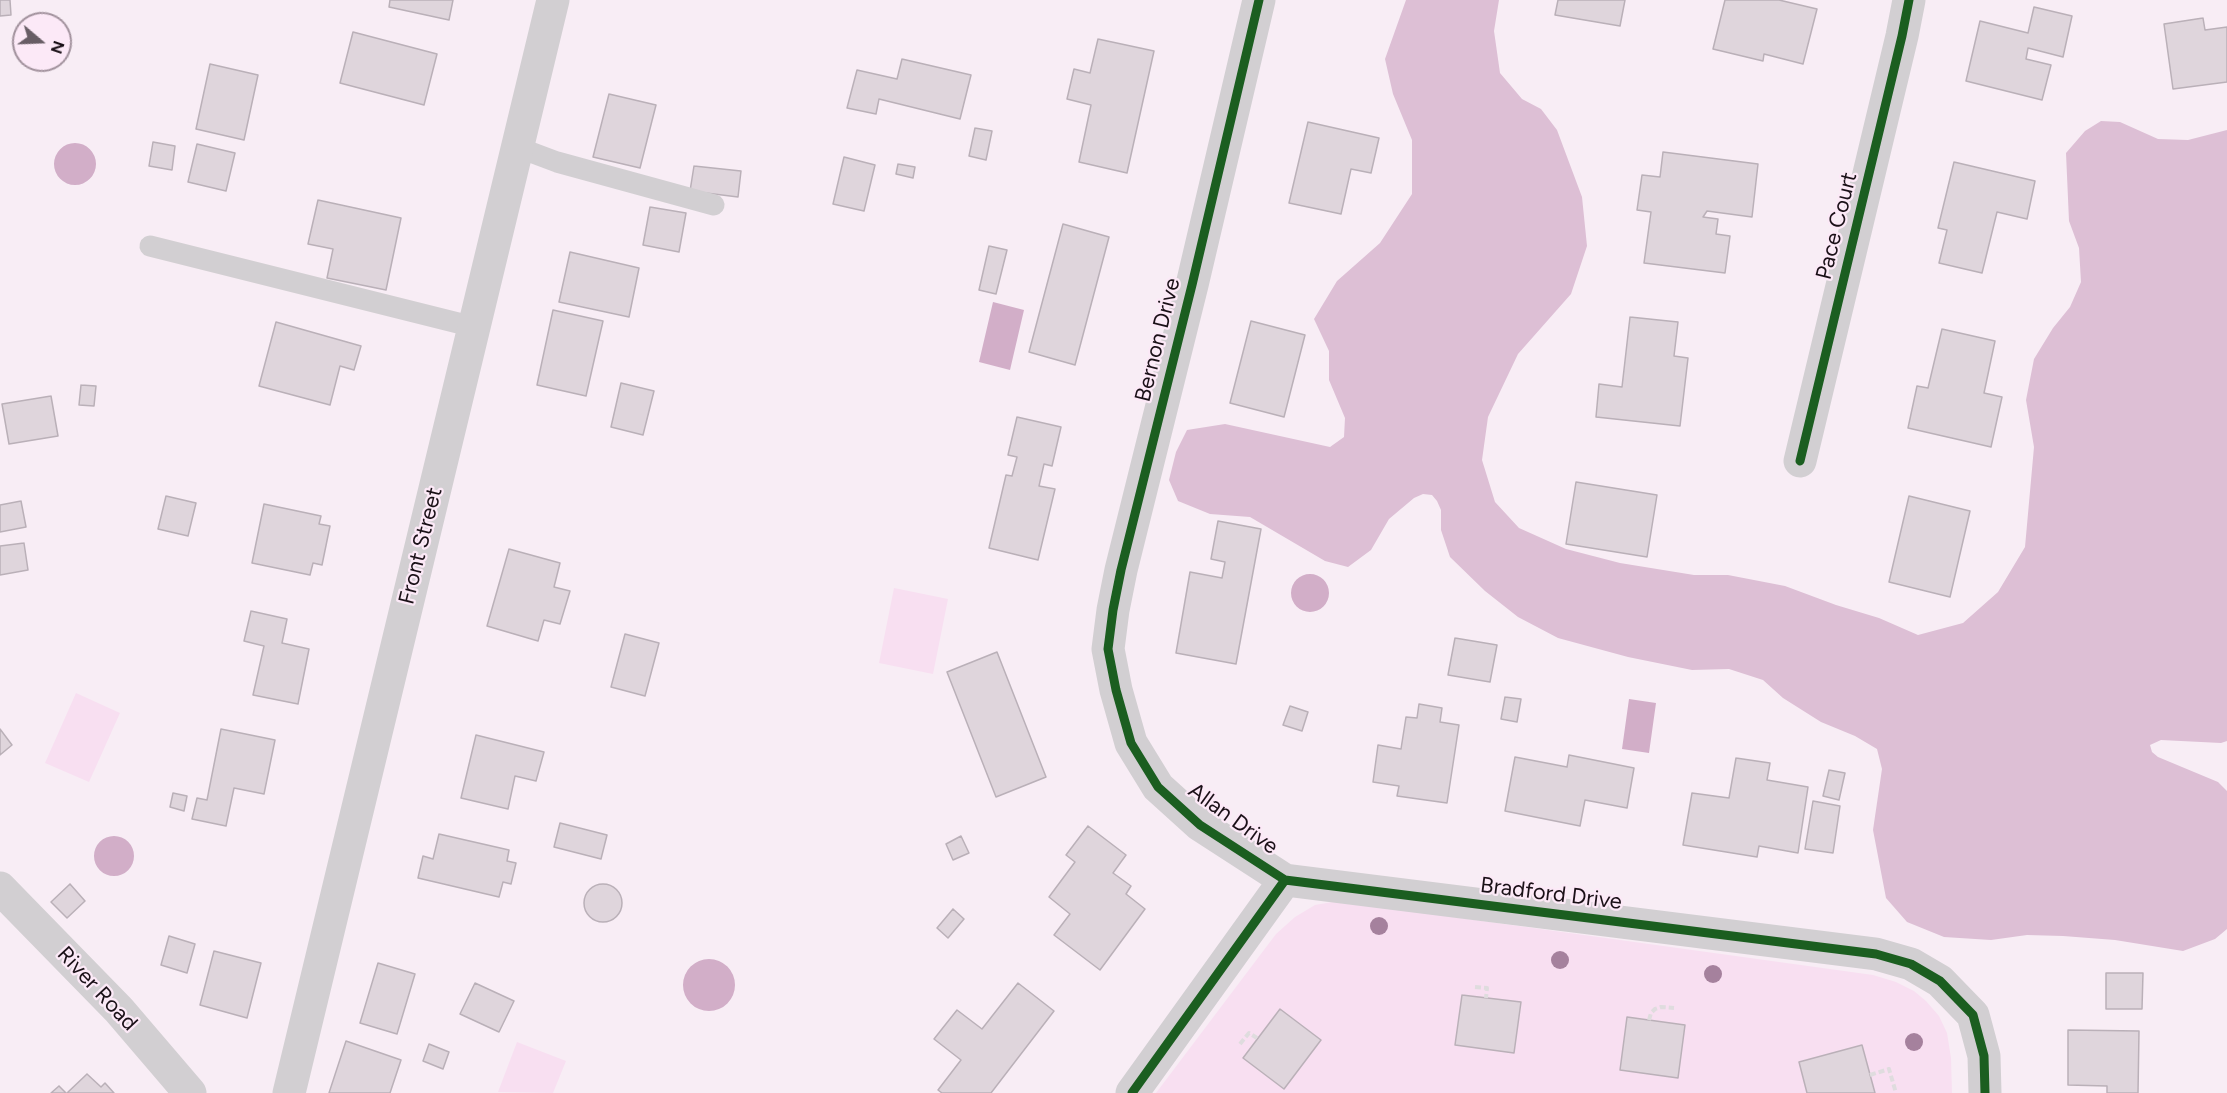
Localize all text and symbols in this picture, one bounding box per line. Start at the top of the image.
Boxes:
north arrow [12,12,72,72]
text: N [47,38,69,56]
street label: Pace Court [1811,170,1863,282]
street label: Bernon Drive [1130,275,1186,405]
street label: Front Street [394,485,448,607]
street label: Allan Drive [1183,778,1283,860]
street label: Bradford Drive [1479,872,1623,916]
street label: River Road [51,941,143,1037]

